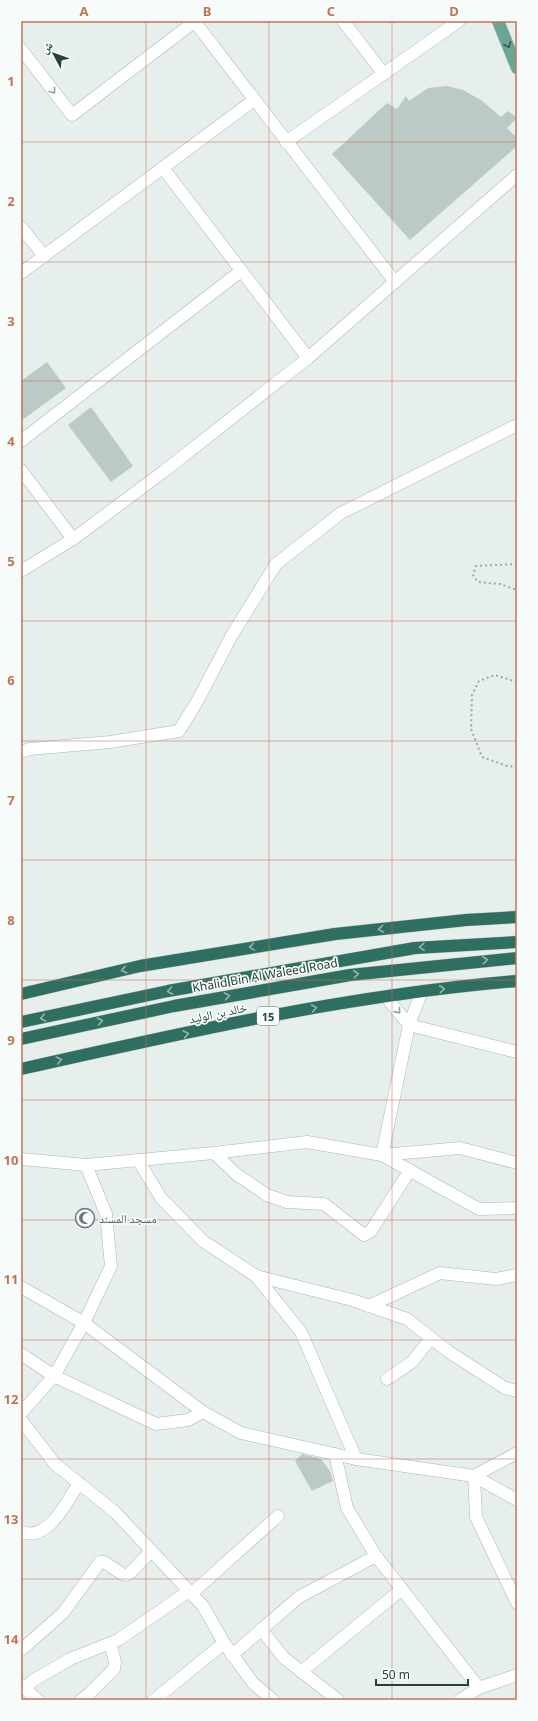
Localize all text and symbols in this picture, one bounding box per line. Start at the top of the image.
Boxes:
text: A [80,2,89,20]
text: B [203,2,211,20]
text: C [327,2,335,20]
text: D [449,2,459,20]
north arrow [34,34,74,74]
text: ش [37,38,57,57]
one-way arrow [503,41,511,48]
text: 1 [7,72,15,90]
one-way arrow [49,87,56,94]
text: 2 [7,192,15,210]
text: 3 [7,312,15,330]
text: 4 [7,432,15,450]
text: 5 [7,552,15,570]
text: 6 [7,671,15,689]
text: 7 [7,791,15,809]
text: 8 [7,911,15,929]
one-way arrow [378,924,384,933]
one-way arrow [249,943,255,951]
one-way arrow [419,943,425,952]
street label: Khalid Bin Al Waleed Road [191,954,339,996]
one-way arrow [482,956,488,965]
one-way arrow [121,965,127,973]
one-way arrow [353,970,359,979]
one-way arrow [439,984,445,993]
one-way arrow [167,986,173,995]
one-way arrow [224,992,231,1001]
street label: خالد بن الوليد [187,998,249,1027]
one-way arrow [311,1004,317,1012]
one-way arrow [393,1006,400,1013]
road number: 15 [257,1007,279,1025]
one-way arrow [40,1013,46,1021]
one-way arrow [97,1018,103,1026]
one-way arrow [183,1030,189,1038]
text: 9 [7,1031,15,1049]
one-way arrow [56,1057,62,1065]
text: 10 [4,1151,18,1169]
mosque icon: مسجد المسند [74,1207,96,1229]
place label: مسجد المسند [99,1210,157,1227]
text: 11 [4,1270,18,1288]
text: 12 [4,1390,18,1408]
text: 13 [4,1510,18,1528]
text: 14 [4,1630,19,1648]
scale bar [376,1661,468,1687]
text: 50 m [382,1666,410,1683]

